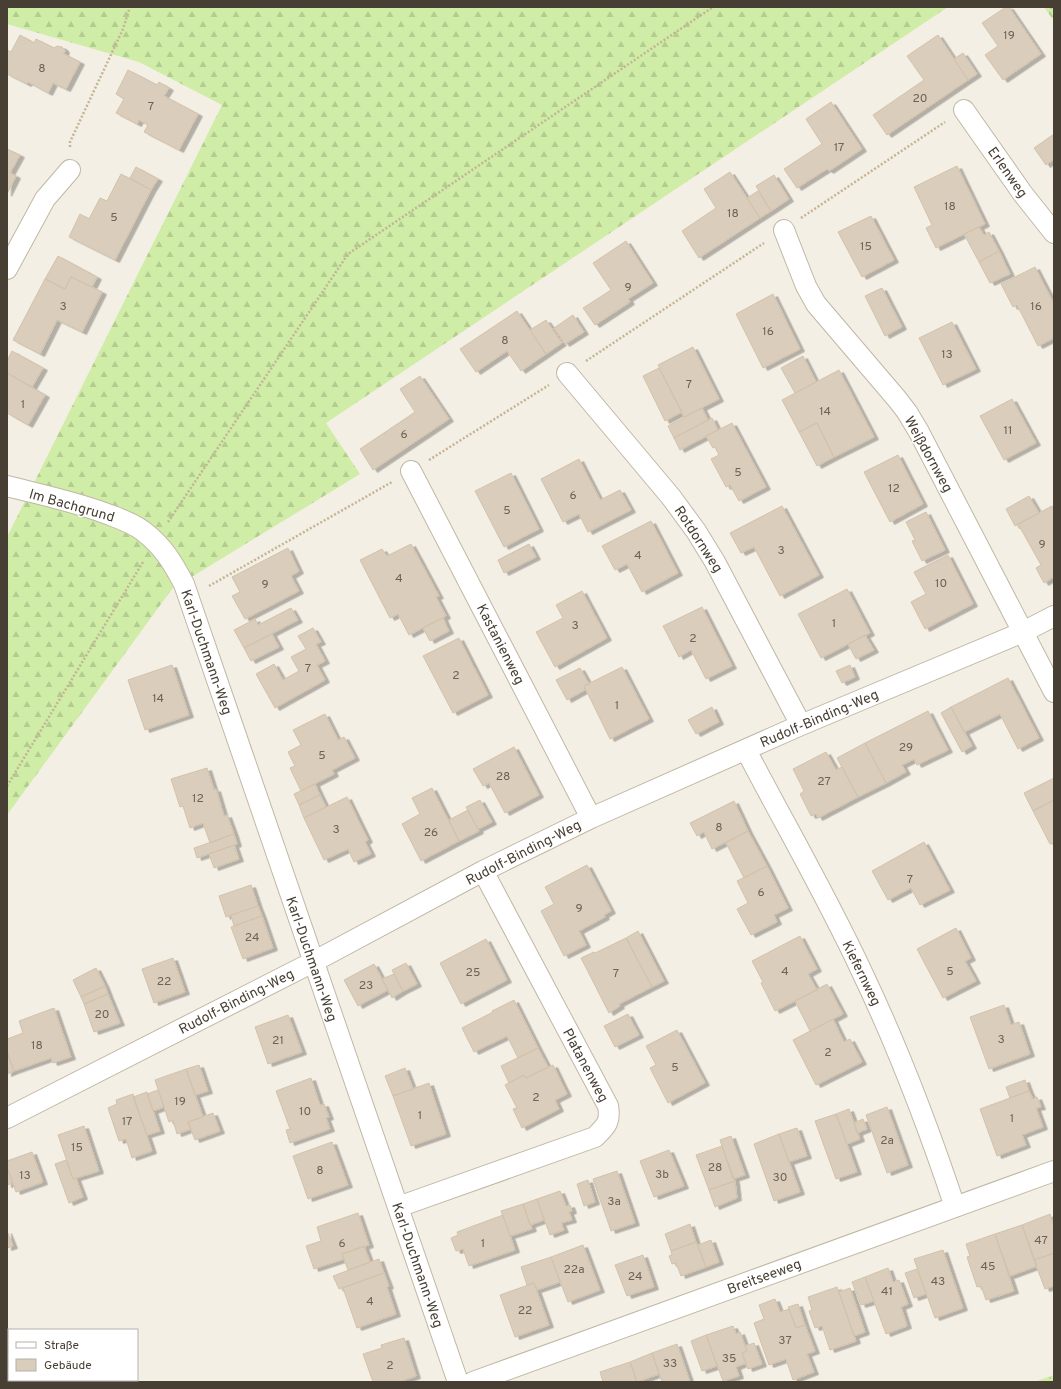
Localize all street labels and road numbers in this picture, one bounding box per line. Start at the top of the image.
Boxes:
street label: Erlenweg [983,144,1030,202]
street label: Weißdornweg [900,414,956,496]
street label: Im Bachgrund [27,486,116,527]
street label: Rotdornweg [670,503,726,576]
street label: Karl-Duchmann-Weg [176,588,235,717]
street label: Kastanienweg [472,602,527,688]
street label: Rudolf-Binding-Weg [758,687,881,752]
street label: Rudolf-Binding-Weg [463,817,584,890]
street label: Karl-Duchmann-Weg [281,895,340,1024]
street label: Kiefernweg [838,938,884,1009]
street label: Rudolf-Binding-Weg [176,966,297,1039]
street label: Platanenweg [558,1026,611,1106]
street label: Karl-Duchmann-Weg [387,1201,446,1330]
street label: Breitseeweg [725,1256,804,1299]

